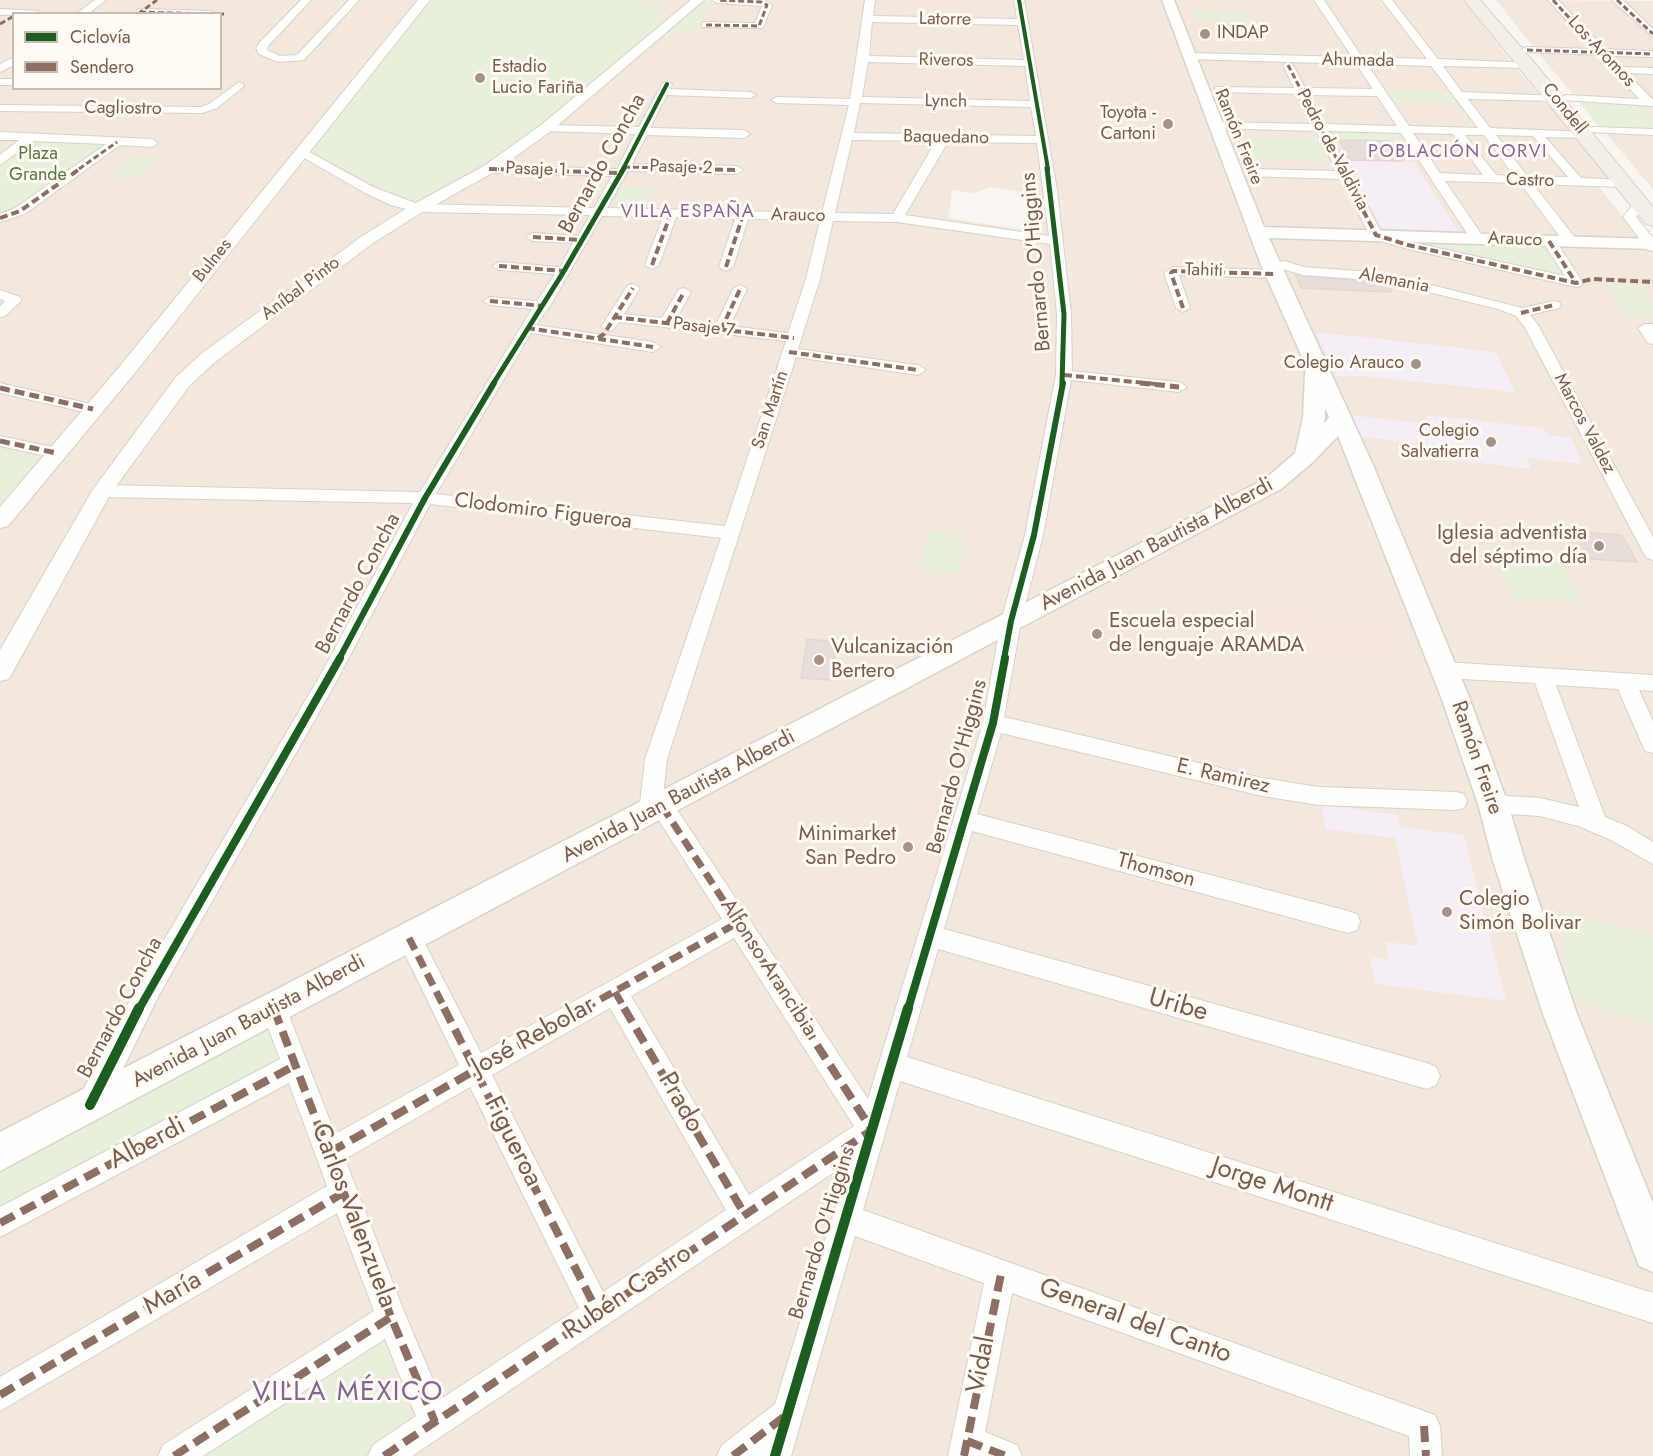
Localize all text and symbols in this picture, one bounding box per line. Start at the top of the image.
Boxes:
street label: Latorre [919,9,971,31]
legend [12,12,222,90]
street label: Los Aromos [1563,12,1639,92]
place label: INDAP [1217,23,1269,45]
text: Ciclovía [70,24,131,50]
marker: INDAP [1198,27,1212,41]
street label: Riveros [918,50,974,72]
street label: Ahumada [1322,50,1394,72]
text: Sendero [70,54,134,80]
place label: Estadio Lucio Fariña [492,57,584,100]
marker: Estadio Lucio Fariña [473,71,487,85]
street label: Condell [1537,79,1591,139]
street label: Ramón Freire [1209,86,1267,188]
street label: Pedro de Valdivia [1291,86,1373,214]
street label: Bernardo Concha [554,90,652,238]
street label: Lynch [925,91,967,113]
street label: Cagliostro [84,98,162,120]
place label: Toyota - Cartoni [1100,103,1156,146]
marker: Toyota - Cartoni [1161,117,1175,131]
street label: Baquedano [903,126,989,150]
district label: POBLACIÓN CORVI [1368,142,1548,164]
park label: Plaza Grande [9,144,67,186]
street label: Pasaje 2 [649,156,713,180]
street label: Pasaje 1 [505,158,567,182]
street label: Castro [1505,169,1555,193]
street label: Bernardo O'Higgins [1017,171,1057,353]
district label: VILLA ESPAÑA [621,202,755,224]
street label: Arauco [771,205,825,227]
street label: Arauco [1487,228,1543,252]
street label: Bulnes [189,235,237,287]
street label: Aníbal Pinto [258,253,344,325]
street label: Tahiti [1184,260,1224,282]
street label: Alemania [1357,264,1431,298]
street label: Pasaje 7 [672,313,736,343]
place label: Colegio Arauco [1284,353,1404,375]
marker: Colegio Arauco [1409,357,1423,371]
street label: San Martín [748,368,794,452]
street label: Marcos Valdez [1548,370,1620,478]
place label: Colegio Salvatierra [1400,421,1479,464]
marker: Colegio Salvatierra [1484,435,1498,449]
street label: Avenida Juan Bautista Alberdi [1036,473,1278,617]
street label: Clodomiro Figueroa [453,489,633,535]
street label: Bernardo Concha [311,509,407,659]
place label: Iglesia adventista del séptimo día [1437,521,1587,571]
marker: Iglesia adventista del séptimo día [1592,539,1606,553]
place label: Escuela especial de lenguaje ARAMDA [1109,609,1304,659]
marker: Escuela especial de lenguaje ARAMDA [1090,627,1104,641]
place label: Vulcanización Bertero [831,635,954,685]
marker: Vulcanización Bertero [812,653,826,667]
street label: Bernardo O'Higgins [923,677,993,857]
street label: Ramón Freire [1445,698,1507,818]
street label: Avenida Juan Bautista Alberdi [558,725,800,869]
street label: E. Ramirez [1174,754,1272,800]
place label: Minimarket San Pedro [799,822,896,872]
marker: Minimarket San Pedro [901,840,915,854]
street label: Thomson [1114,849,1198,893]
place label: Colegio Simón Bolivar [1459,887,1581,937]
street label: Alfonso Arancibia [714,895,822,1041]
marker: Colegio Simón Bolivar [1440,905,1454,919]
street label: Bernardo Concha [73,933,169,1083]
street label: Avenida Juan Bautista Alberdi [128,950,370,1094]
street label: Uribe [1145,983,1211,1029]
street label: José Rebolar [467,990,601,1084]
street label: Prado [650,1067,710,1139]
street label: Figueroa [476,1092,548,1192]
street label: Alberdi [105,1111,191,1177]
street label: Carlos Valenzuela [303,1119,403,1313]
street label: Bernardo O'Higgins [785,1143,861,1323]
street label: Jorge Montt [1207,1152,1337,1220]
street label: Rubén Castro [558,1239,698,1347]
street label: María [138,1265,208,1323]
street label: General del Canto [1035,1273,1235,1371]
street label: Vidal [961,1334,1003,1396]
district label: VILLA MÉXICO [252,1377,444,1409]

